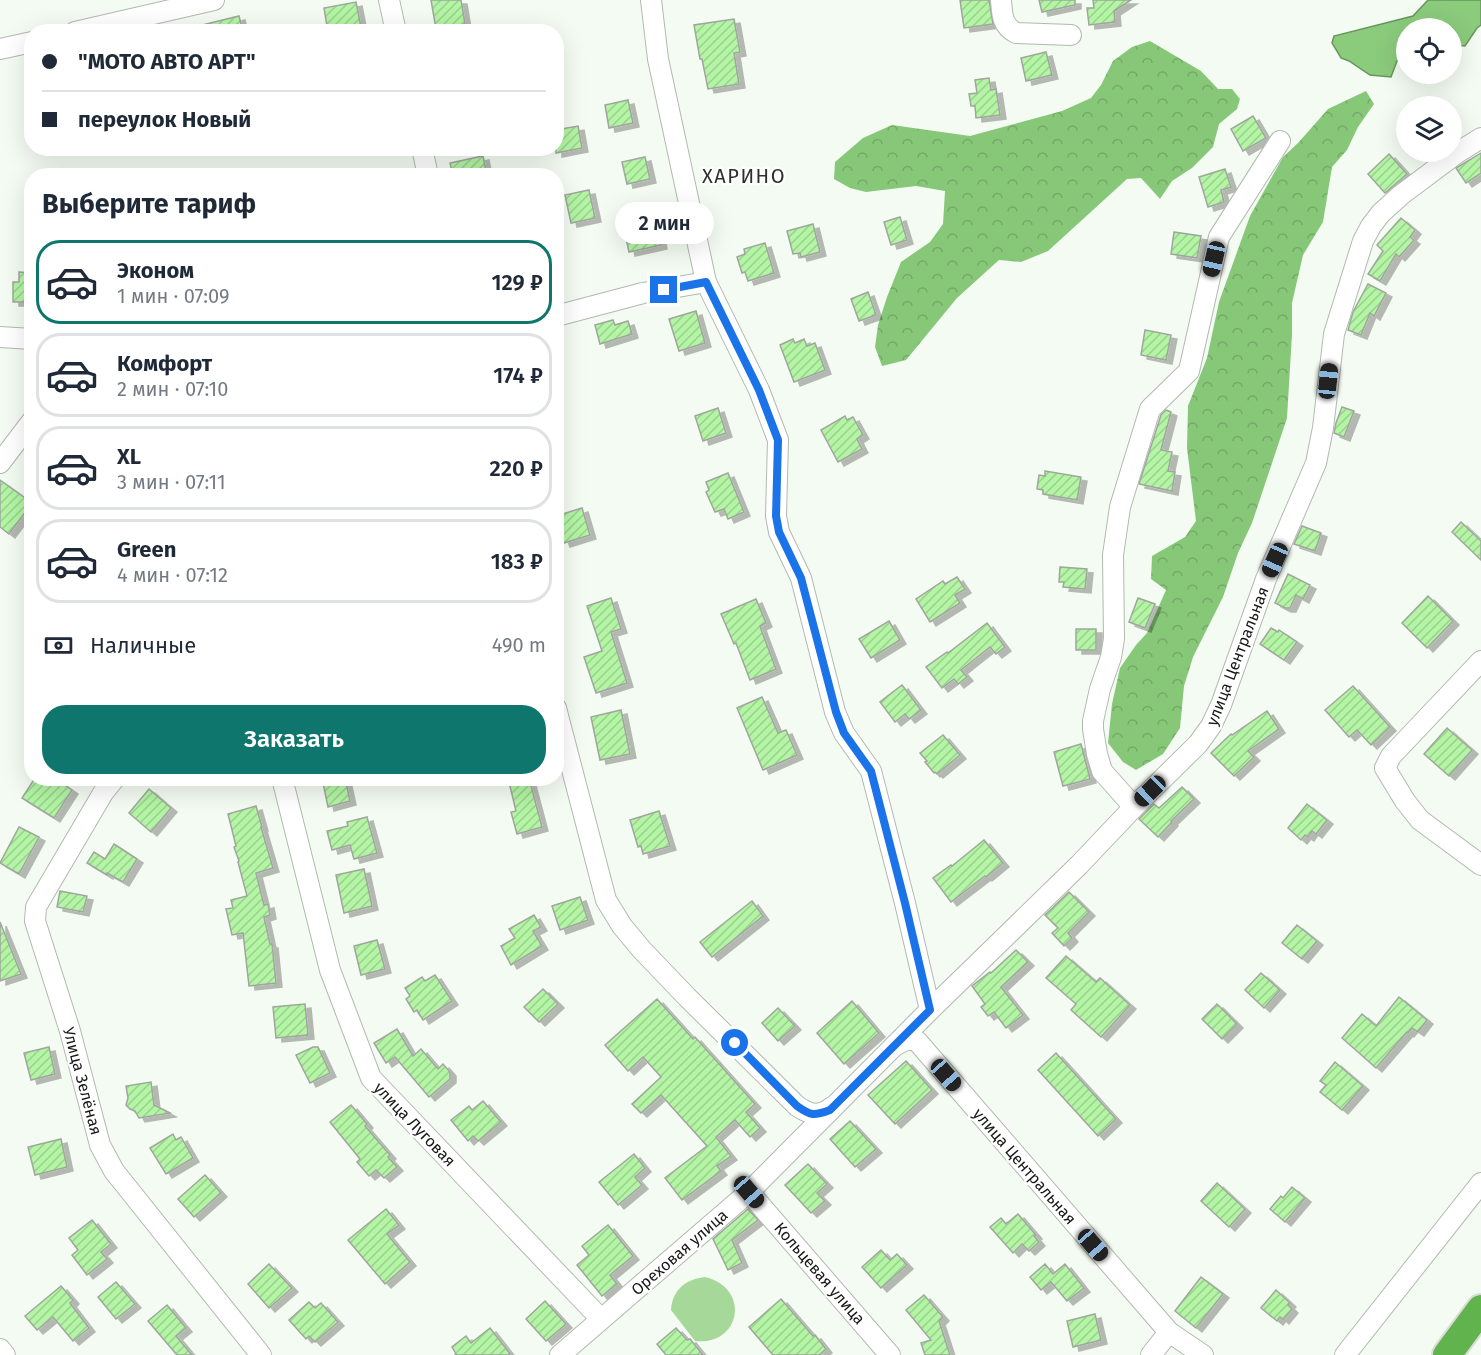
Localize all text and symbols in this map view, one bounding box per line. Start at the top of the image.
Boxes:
map controls [1396,18,1462,162]
button: locate [1396,18,1462,84]
text: "МОТО АВТО АРТ" [78,48,256,75]
button: layers [1396,96,1462,162]
text: переулок Новый [78,106,251,133]
district label: ХАРИНО [702,164,786,188]
text: Выберите тариф [42,188,256,220]
callout: 2 мин [614,203,714,245]
text: 2 мин [638,211,691,235]
car [1201,239,1227,279]
icon: car [45,255,99,309]
text: Эконом [117,257,194,284]
text: 129 ₽ [491,269,543,296]
route end [650,276,677,303]
text: 1 мин · 07:09 [117,284,230,308]
icon: car [45,348,99,402]
text: Комфорт [117,350,212,377]
text: 174 ₽ [493,362,543,389]
car [1317,362,1339,400]
text: 2 мин · 07:10 [117,377,228,401]
icon: car [45,441,99,495]
text: XL [117,443,141,470]
text: 220 ₽ [489,455,543,482]
text: 3 мин · 07:11 [117,470,226,494]
icon: car [45,534,99,588]
text: Green [117,536,176,563]
car [1259,540,1291,580]
text: 183 ₽ [491,548,543,575]
text: 4 мин · 07:12 [117,563,228,587]
street label: улица Центральная [1202,584,1273,728]
icon: cash [42,629,75,662]
text: Наличные [90,632,196,659]
text: 490 m [492,633,546,657]
button: Заказать [42,705,546,774]
car [1131,772,1169,810]
street label: Улица Зелёная [59,1025,106,1137]
route start [721,1029,748,1056]
car [927,1056,965,1094]
street label: улица Луговая [370,1078,459,1170]
street label: улица Центральная [969,1104,1080,1228]
car [730,1173,768,1211]
street label: Ореховая улица [627,1205,731,1299]
street label: Кольцевая улица [770,1218,869,1328]
car [1074,1226,1112,1264]

